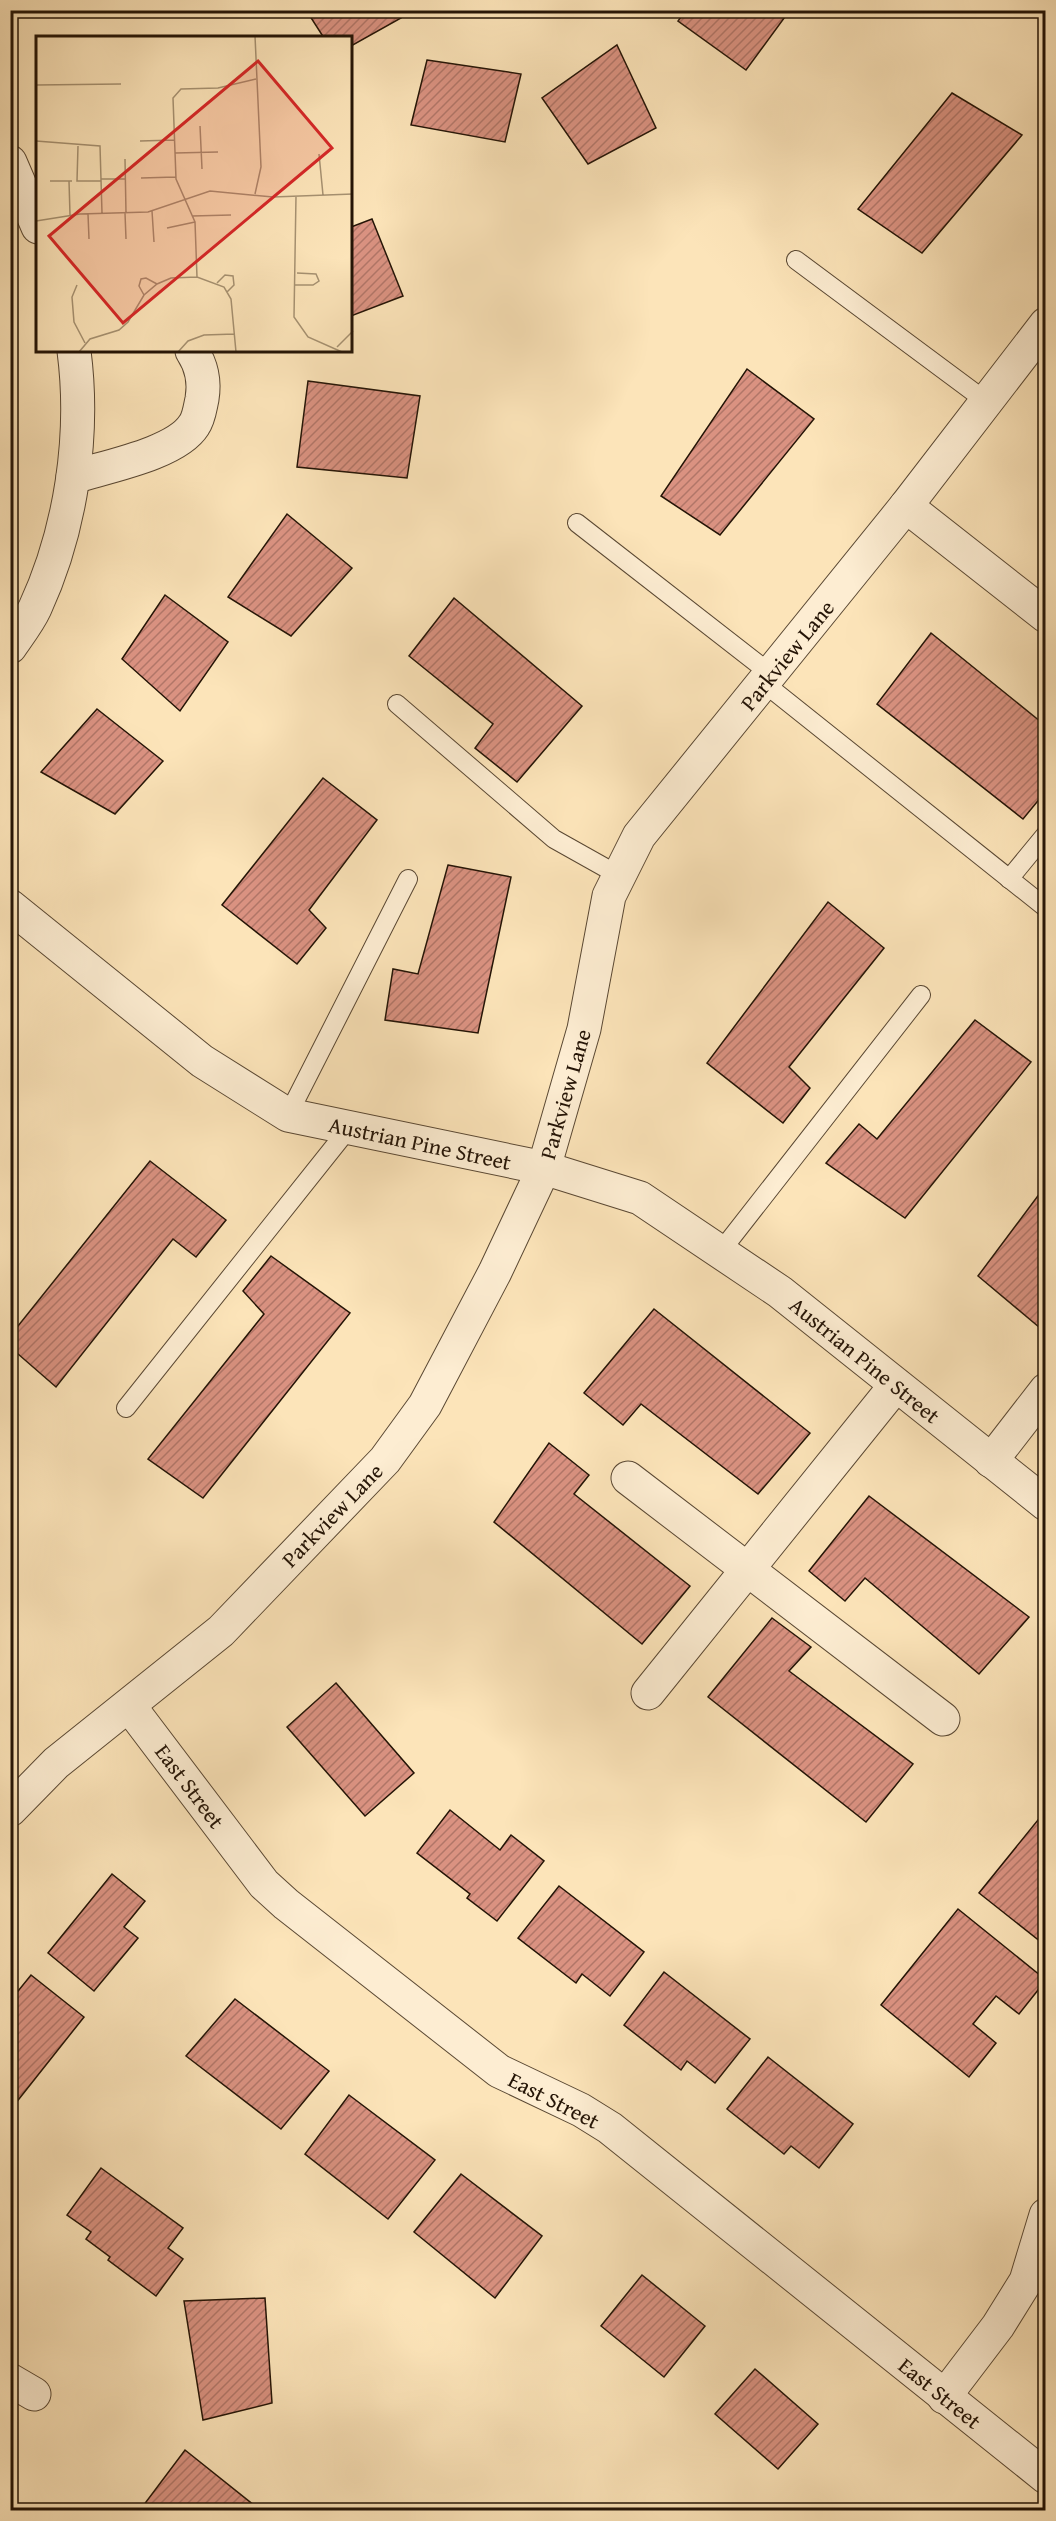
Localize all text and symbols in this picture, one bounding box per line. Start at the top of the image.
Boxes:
inset map [36,36,352,352]
street label: Parkview Lane [732,593,842,717]
street label: Parkview Lane [531,1025,599,1163]
street label: Austrian Pine Street [326,1108,514,1178]
street label: Austrian Pine Street [783,1289,947,1431]
street label: Parkview Lane [274,1456,390,1574]
street label: East Street [148,1737,233,1835]
street label: East Street [503,2063,605,2137]
street label: East Street [892,2350,989,2437]

